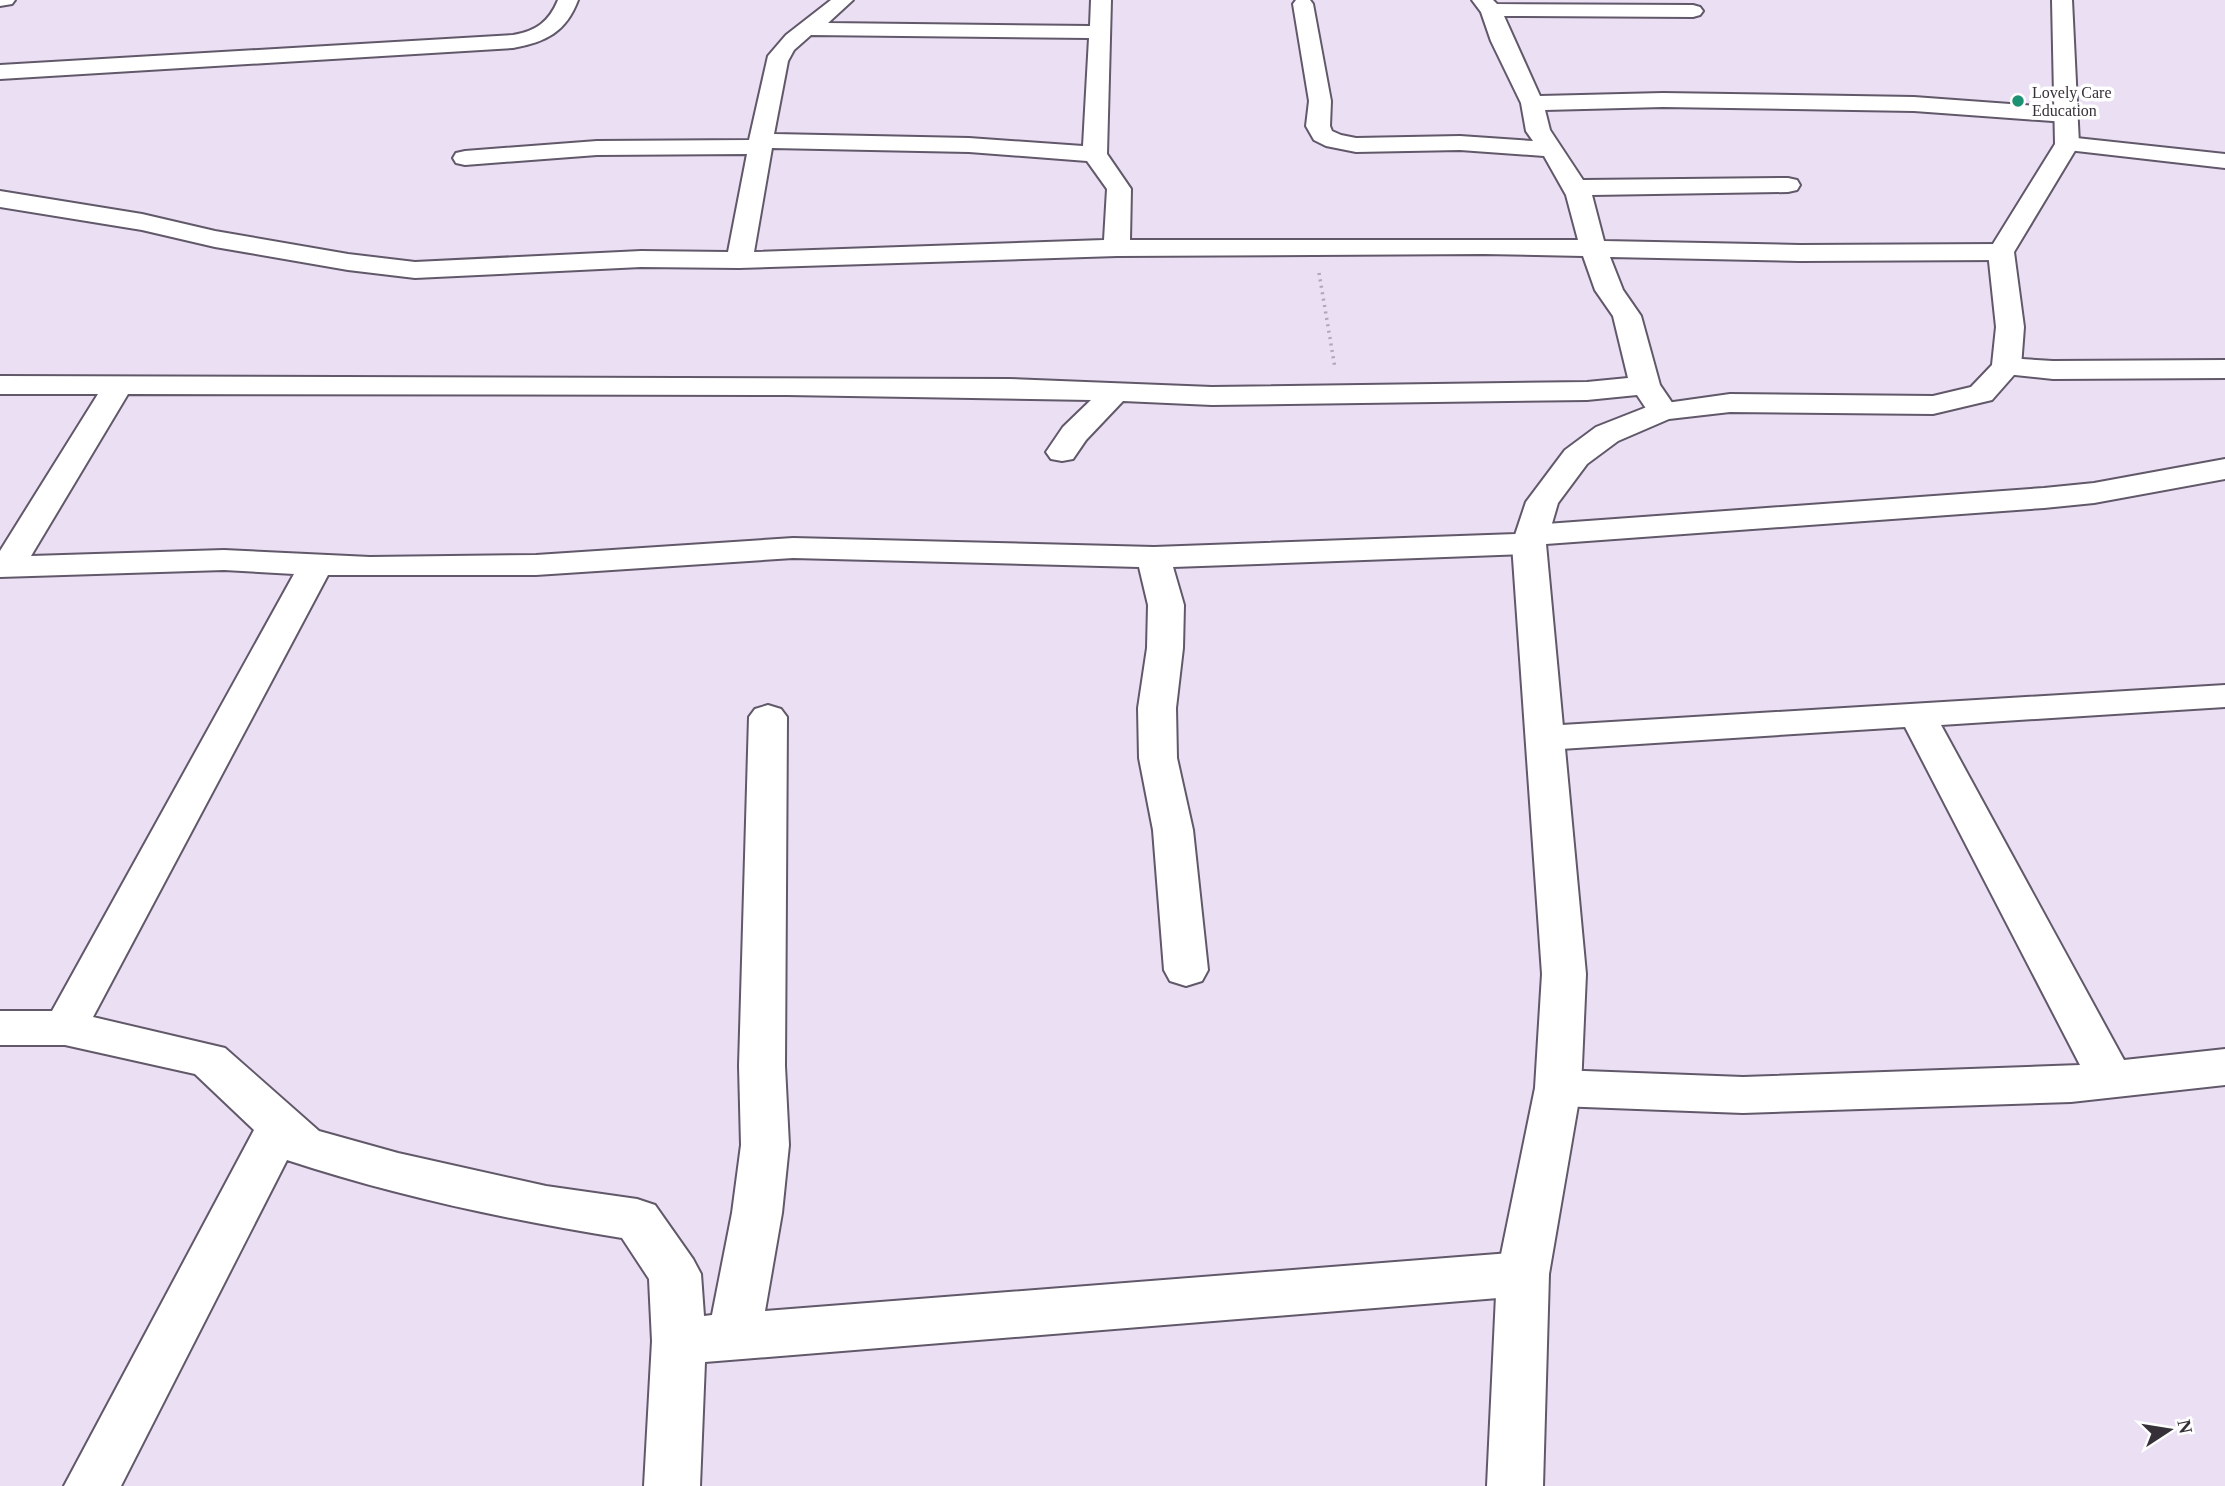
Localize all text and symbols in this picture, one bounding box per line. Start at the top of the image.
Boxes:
place label: Lovely Care Education [2032,84,2112,119]
marker: Lovely Care Education [2010,93,2026,109]
north arrow [2134,1395,2204,1465]
text: N [2173,1418,2197,1436]

